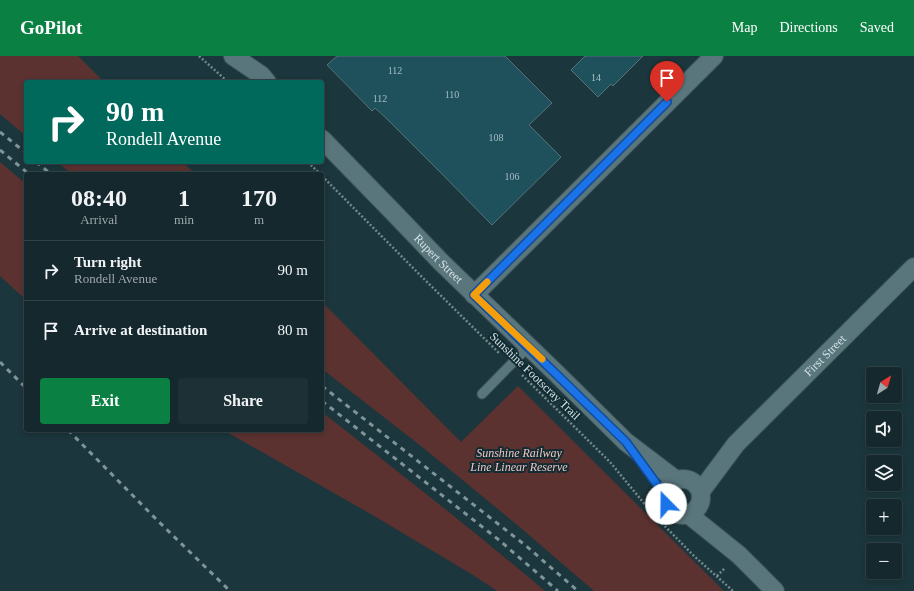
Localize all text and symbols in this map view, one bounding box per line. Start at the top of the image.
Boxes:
text: GoPilot [20,17,82,38]
text: Map [732,20,757,35]
text: Directions [779,20,838,35]
text: Saved [860,20,894,35]
pin [650,61,684,102]
house number: 112 [388,65,402,76]
icon: arrive [656,67,678,89]
house number: 14 [591,72,601,83]
house number: 110 [445,89,459,100]
house number: 112 [373,93,387,104]
icon: right [40,96,92,148]
text: 90 m [106,96,164,127]
text: Rondell Avenue [106,129,221,149]
house number: 108 [489,132,504,143]
house number: 106 [505,171,520,182]
text: 08:40 [71,185,127,211]
text: 1 [178,185,190,211]
text: 170 [241,185,277,211]
text: Arrival [80,212,118,227]
text: min [174,212,194,227]
text: m [254,212,264,227]
street label: Rupert Street [411,231,466,287]
text: Turn right [74,254,141,270]
icon: right [40,260,62,282]
text: 90 m [278,262,308,278]
text: Rondell Avenue [74,271,157,286]
icon: arrive [40,320,62,342]
text: Arrive at destination [74,322,207,338]
text: 80 m [278,322,308,338]
street label: Sunshine Footscray Trail [487,329,584,423]
street label: First Street [801,331,849,379]
north arrow [866,367,902,403]
map controls [866,367,902,579]
button: Exit [40,378,170,424]
button: Share [178,378,308,424]
button: sound [866,411,902,447]
park label: Sunshine Railway Line Linear Reserve [469,446,568,474]
button: layers [866,455,902,491]
position arrow [645,483,687,525]
button: + [866,499,902,535]
button: − [866,543,902,579]

